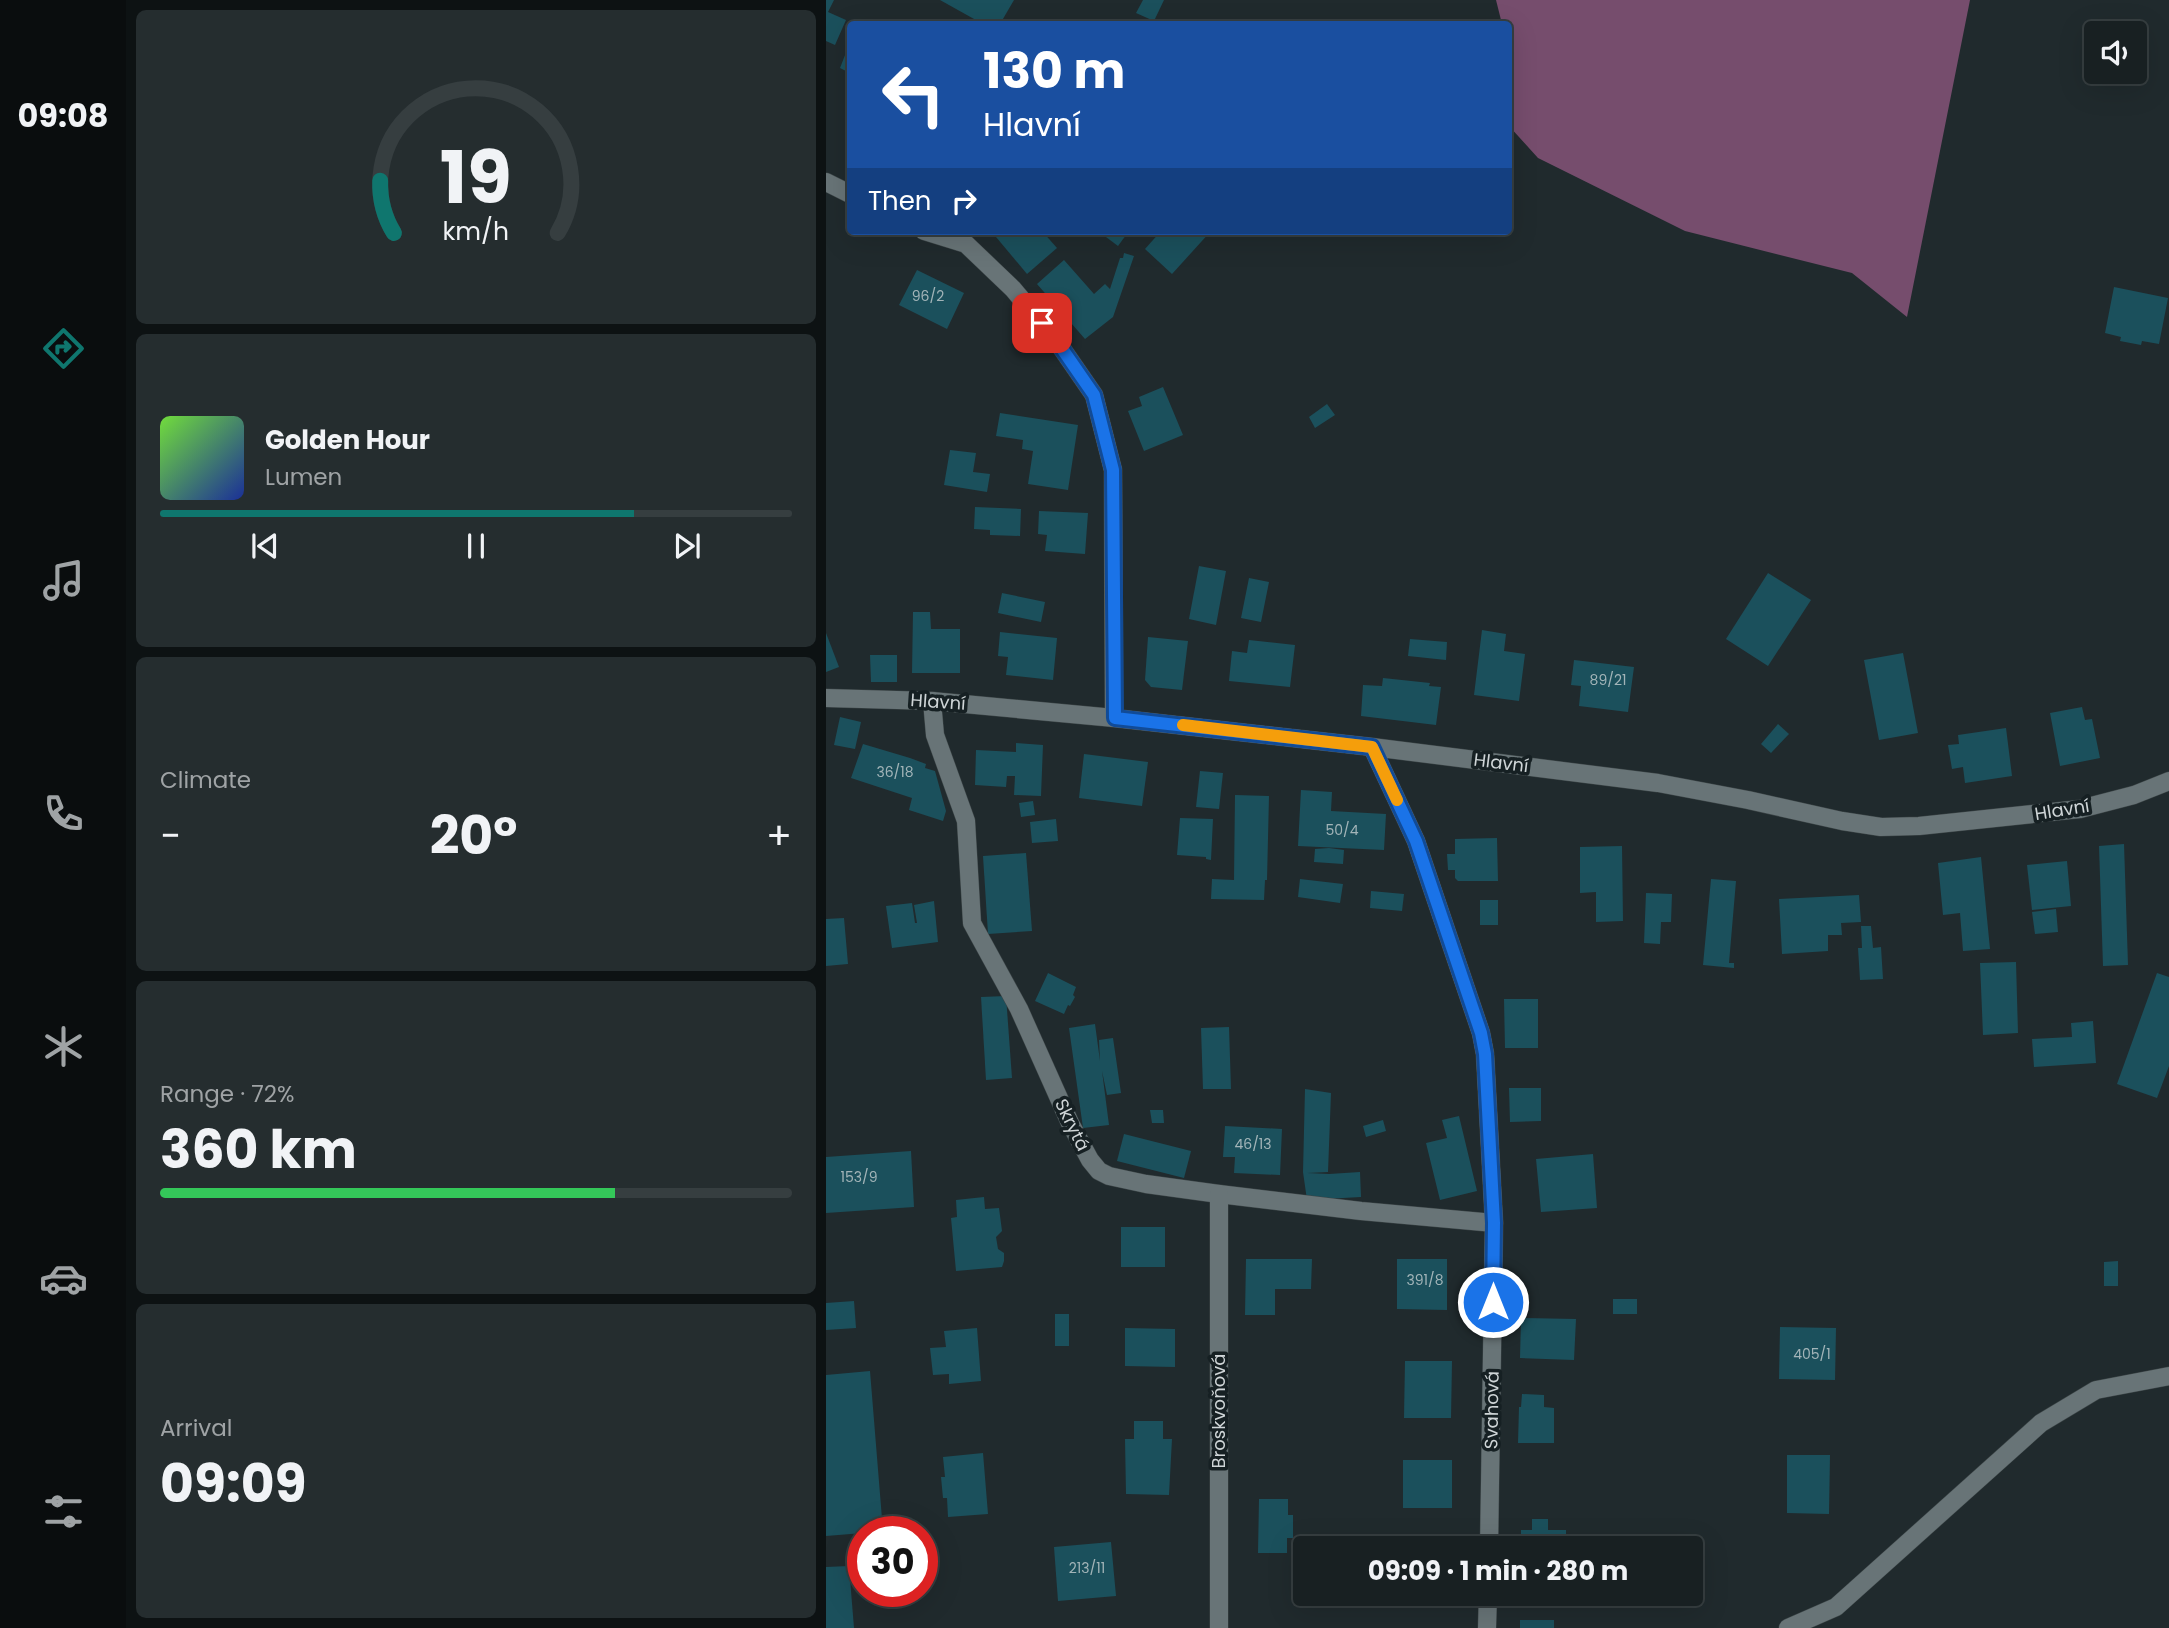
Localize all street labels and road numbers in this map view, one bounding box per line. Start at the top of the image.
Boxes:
street label: Hlavní [910,687,966,716]
street label: Hlavní [1472,747,1530,778]
street label: Hlavní [2033,793,2091,826]
street label: Skrytá [1049,1094,1096,1155]
street label: Broskvoňová [1206,1354,1231,1468]
street label: Svahová [1478,1371,1505,1449]

